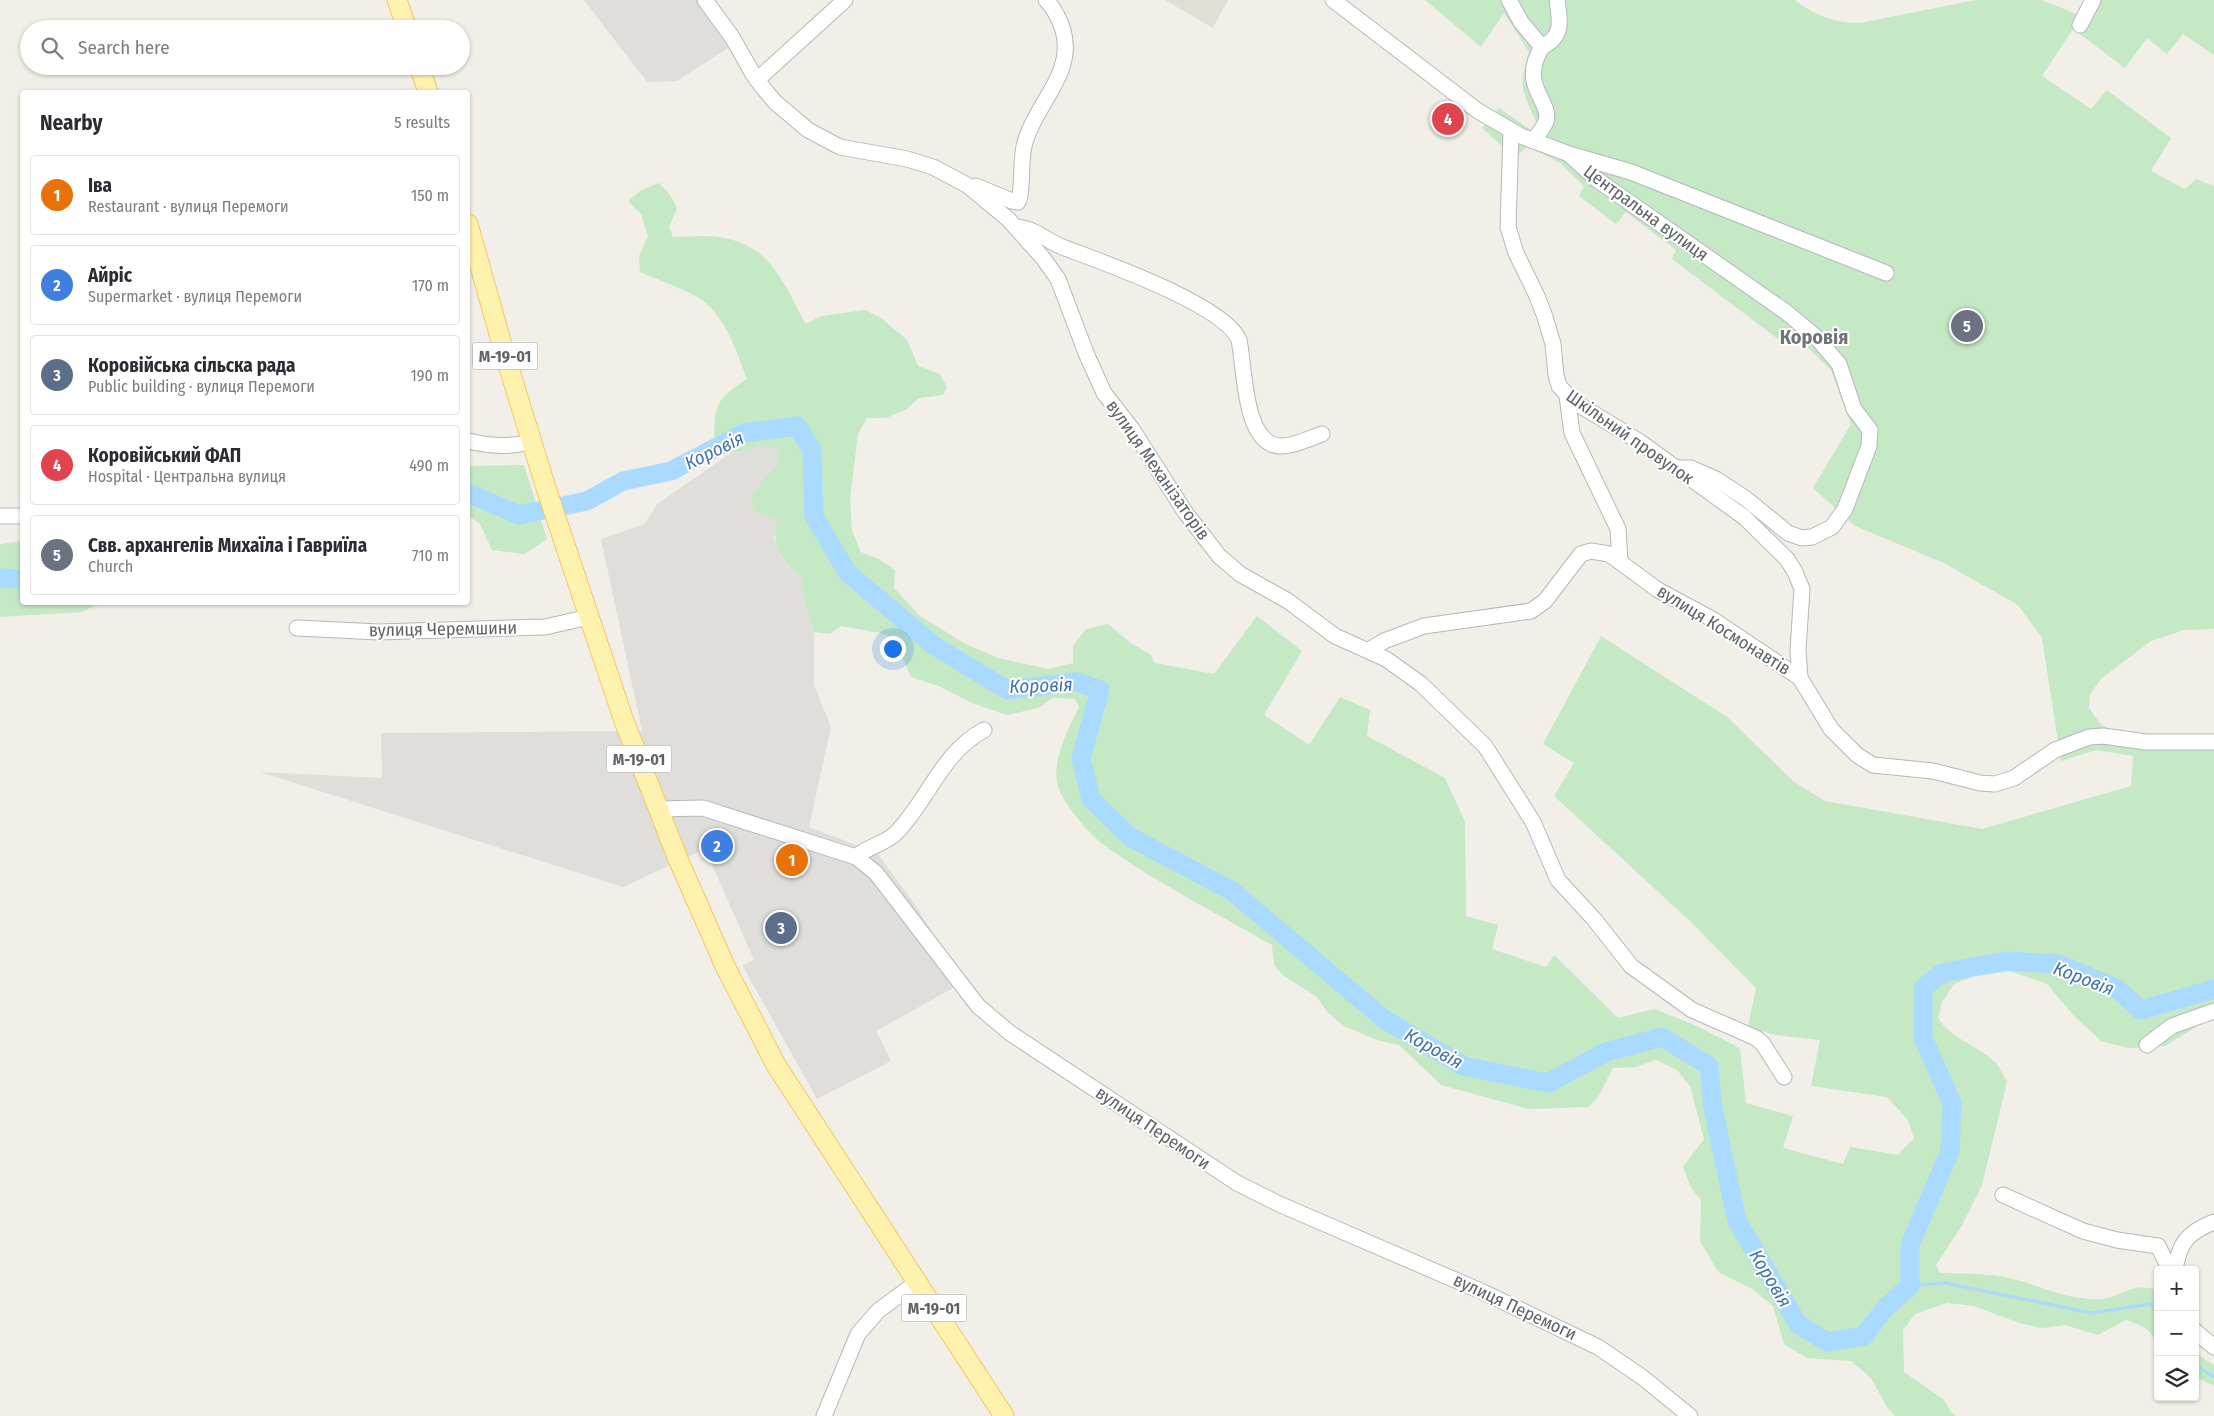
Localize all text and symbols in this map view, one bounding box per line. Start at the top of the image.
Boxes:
search box [20,20,470,75]
icon: search [38,34,66,62]
text: Search here [78,36,170,59]
pin: 4 [1432,100,1464,138]
text: Nearby [40,110,102,136]
text: 5 results [394,113,450,132]
street label: Центральна вулиця [1579,160,1713,266]
text: Іва [88,174,112,197]
text: 1 [54,186,60,205]
text: 150 m [411,186,449,205]
text: Restaurant · вулиця Перемоги [88,197,289,216]
text: Айріс [88,264,132,287]
text: 2 [53,276,61,295]
text: 170 m [412,276,449,295]
text: Supermarket · вулиця Перемоги [88,287,302,306]
pin: 5 [1951,307,1983,345]
district label: Коровія [1780,325,1848,349]
road number: М-19-01 [472,342,538,370]
text: Коровійська сільска рада [88,354,295,377]
text: 3 [53,366,61,385]
text: 190 m [411,366,449,385]
text: Public building · вулиця Перемоги [88,377,315,396]
street label: Шкільний провулок [1562,385,1699,490]
street label: вулиця Механізаторів [1101,396,1215,544]
water label: Коровія [681,426,748,475]
text: Коровійський ФАП [88,444,241,467]
text: 4 [53,456,61,475]
text: 490 m [409,456,449,475]
text: Hospital · Центральна вулиця [88,467,286,486]
text: Свв. архангелів Михаїла і Гавриїла [88,534,367,557]
text: 5 [53,546,61,565]
text: 710 m [412,546,449,565]
text: Church [88,557,133,576]
street label: вулиця Космонавтів [1653,580,1795,680]
street label: вулиця Черемшини [369,617,517,641]
your location [880,636,906,662]
water label: Коровія [1009,673,1073,698]
road number: М-19-01 [606,746,672,772]
pin: 2 [701,827,733,865]
pin: 1 [776,841,808,879]
pin: 3 [765,909,797,947]
water label: Коровія [2050,956,2117,1001]
water label: Коровія [1401,1023,1467,1074]
street label: вулиця Перемоги [1092,1082,1214,1174]
water label: Коровія [1744,1245,1797,1311]
map controls [2154,1266,2199,1401]
button: + [2154,1266,2199,1311]
street label: вулиця Перемоги [1450,1269,1580,1345]
road number: М-19-01 [902,1295,966,1322]
button: − [2154,1311,2199,1356]
button: layers [2154,1356,2199,1401]

